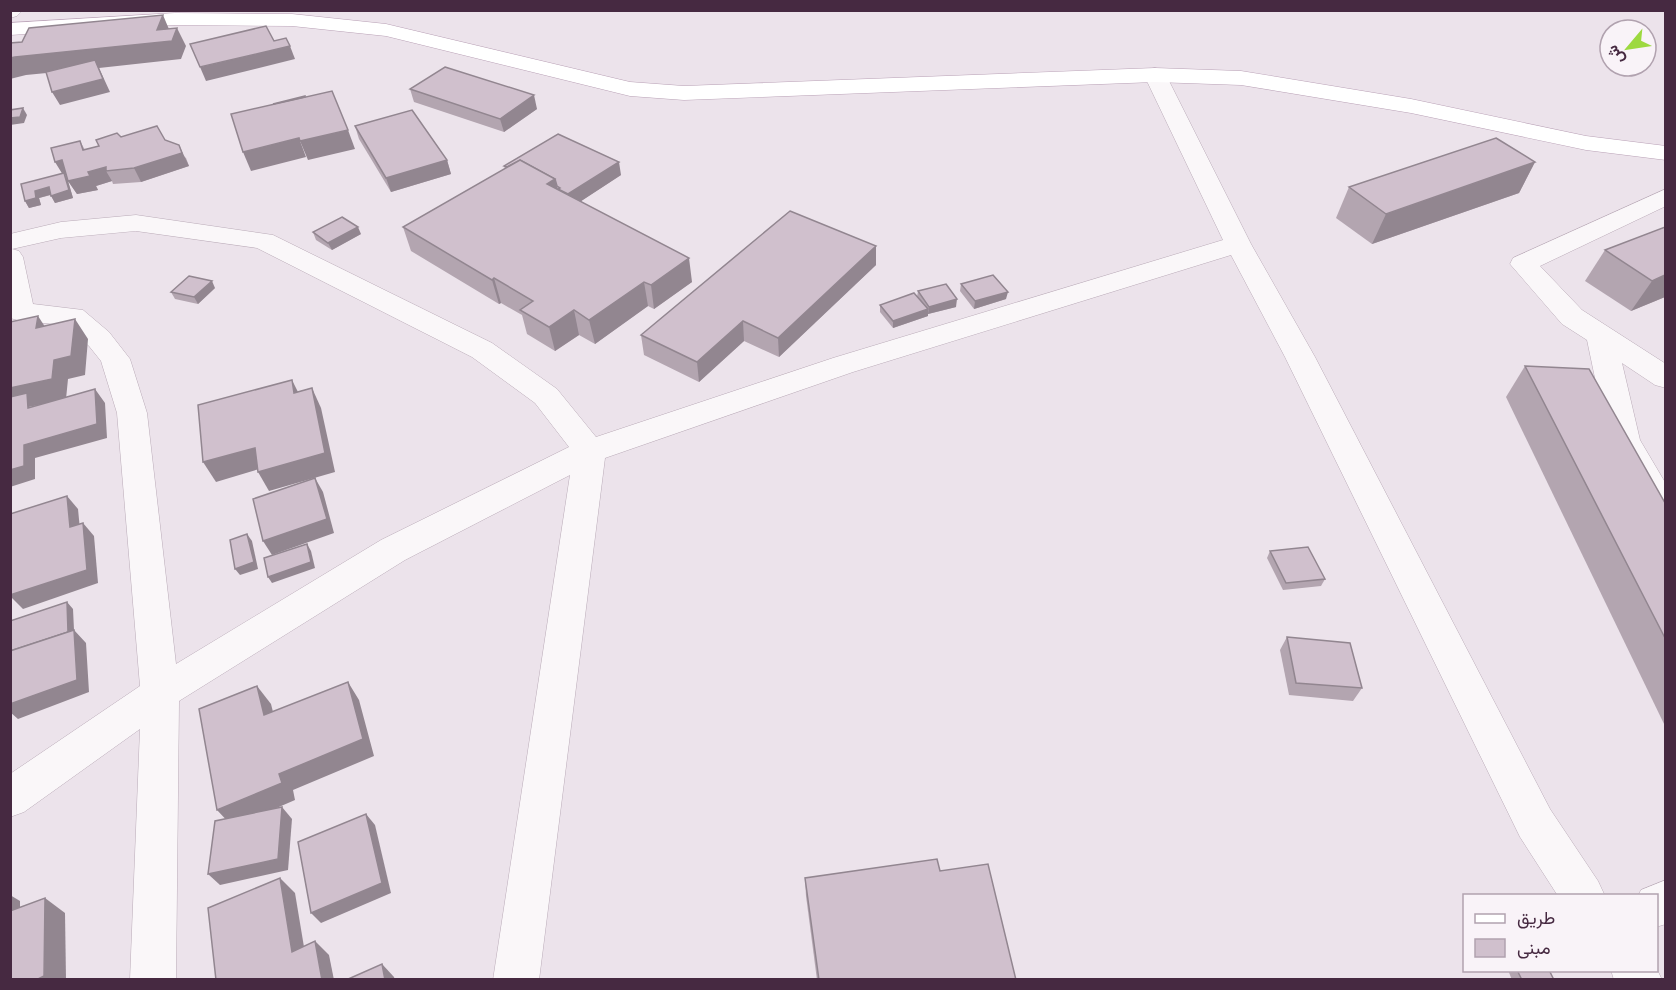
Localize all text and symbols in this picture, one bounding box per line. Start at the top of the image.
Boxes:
north arrow [1598,18,1658,78]
text: ش [1603,42,1628,68]
legend [1463,894,1658,972]
text: طريق [1517,908,1555,929]
text: مبنى [1517,938,1551,959]

